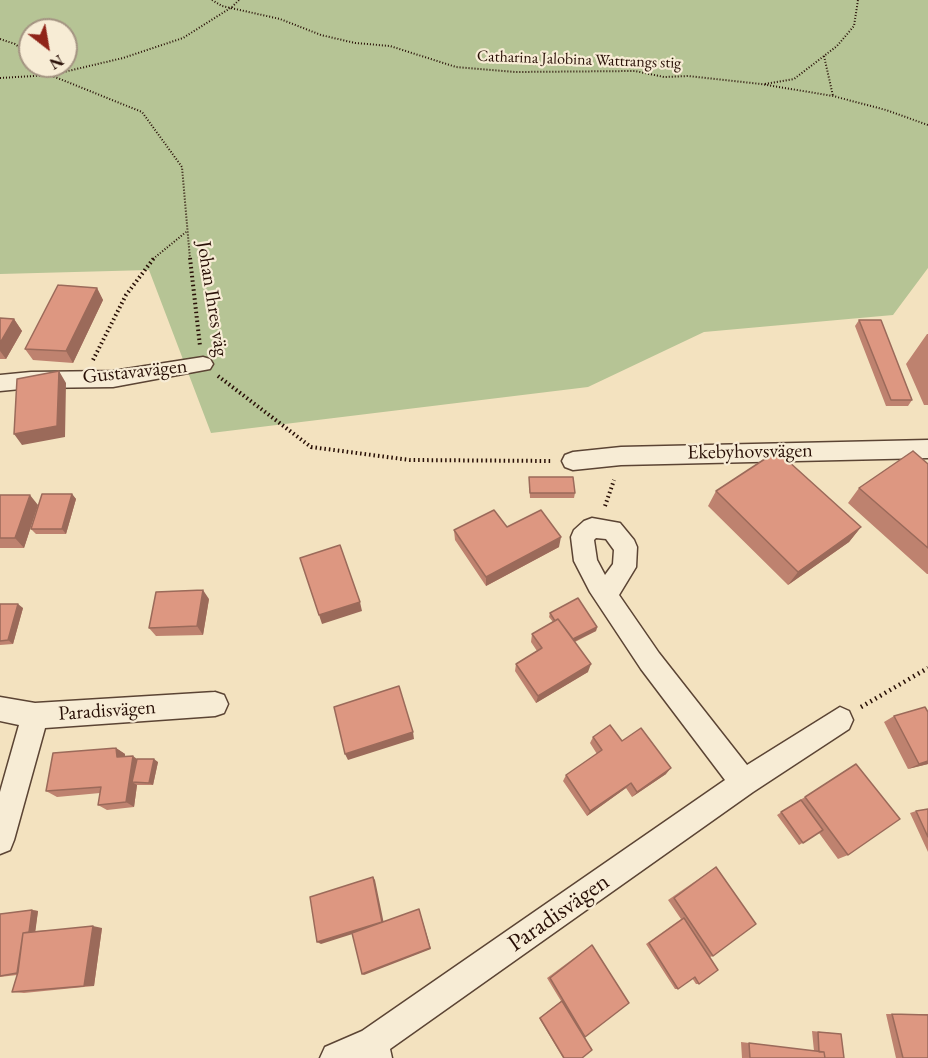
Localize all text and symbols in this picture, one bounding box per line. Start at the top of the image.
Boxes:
north arrow [18,18,78,78]
street label: Catharina Jalobina Wattrangs stig [476,47,682,73]
text: N [46,50,67,74]
street label: Johan Ihres väg [191,240,233,358]
street label: Gustavavägen [82,355,188,389]
street label: Ekebyhovsvägen [687,439,813,465]
street label: Paradisvägen [57,696,157,726]
street label: Paradisvägen [503,868,615,958]

